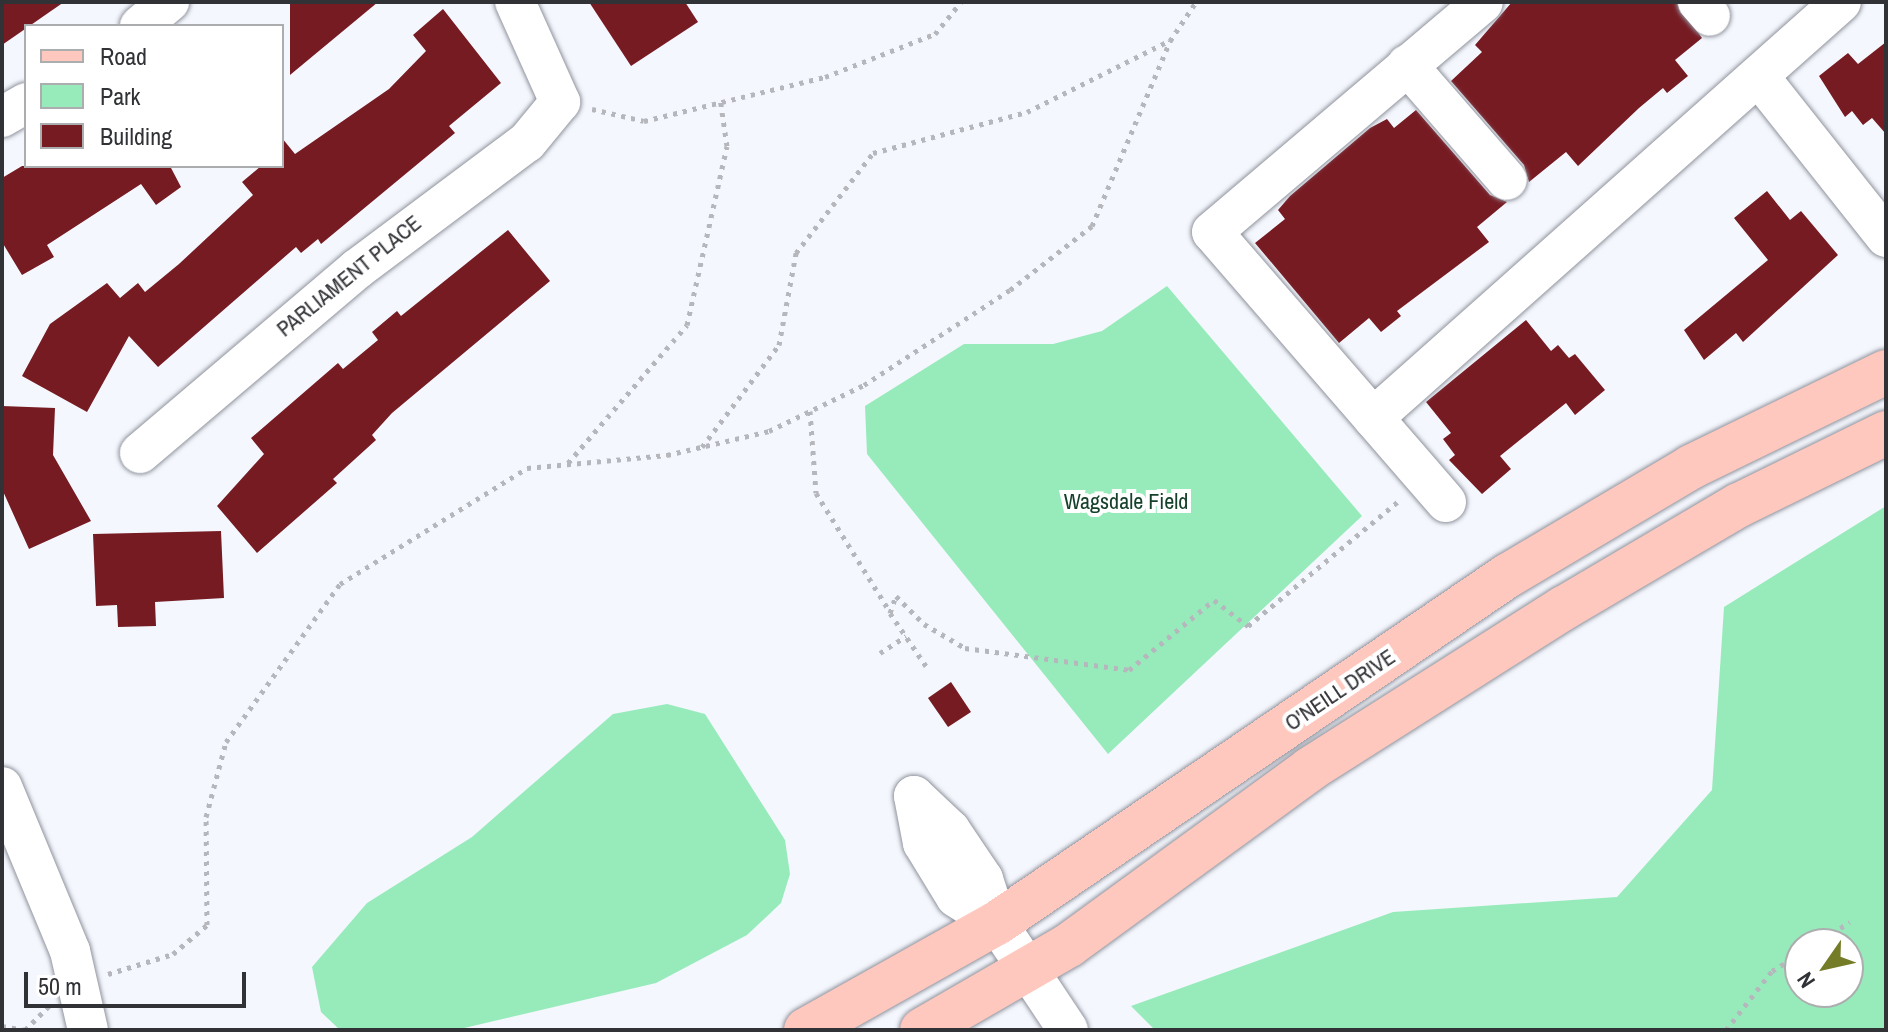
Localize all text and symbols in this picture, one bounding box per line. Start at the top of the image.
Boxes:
legend [24,24,284,168]
text: Road [100,40,147,72]
text: Park [100,80,140,112]
text: Building [100,120,172,152]
street label: PARLIAMENT PLACE [271,210,427,342]
park label: Wagsdale Field [1064,489,1188,515]
street label: O'NEILL DRIVE [1280,643,1400,737]
north arrow [1784,928,1864,1008]
scale bar [28,956,250,1006]
text: N [1790,967,1822,994]
text: 50 m [38,970,82,1002]

